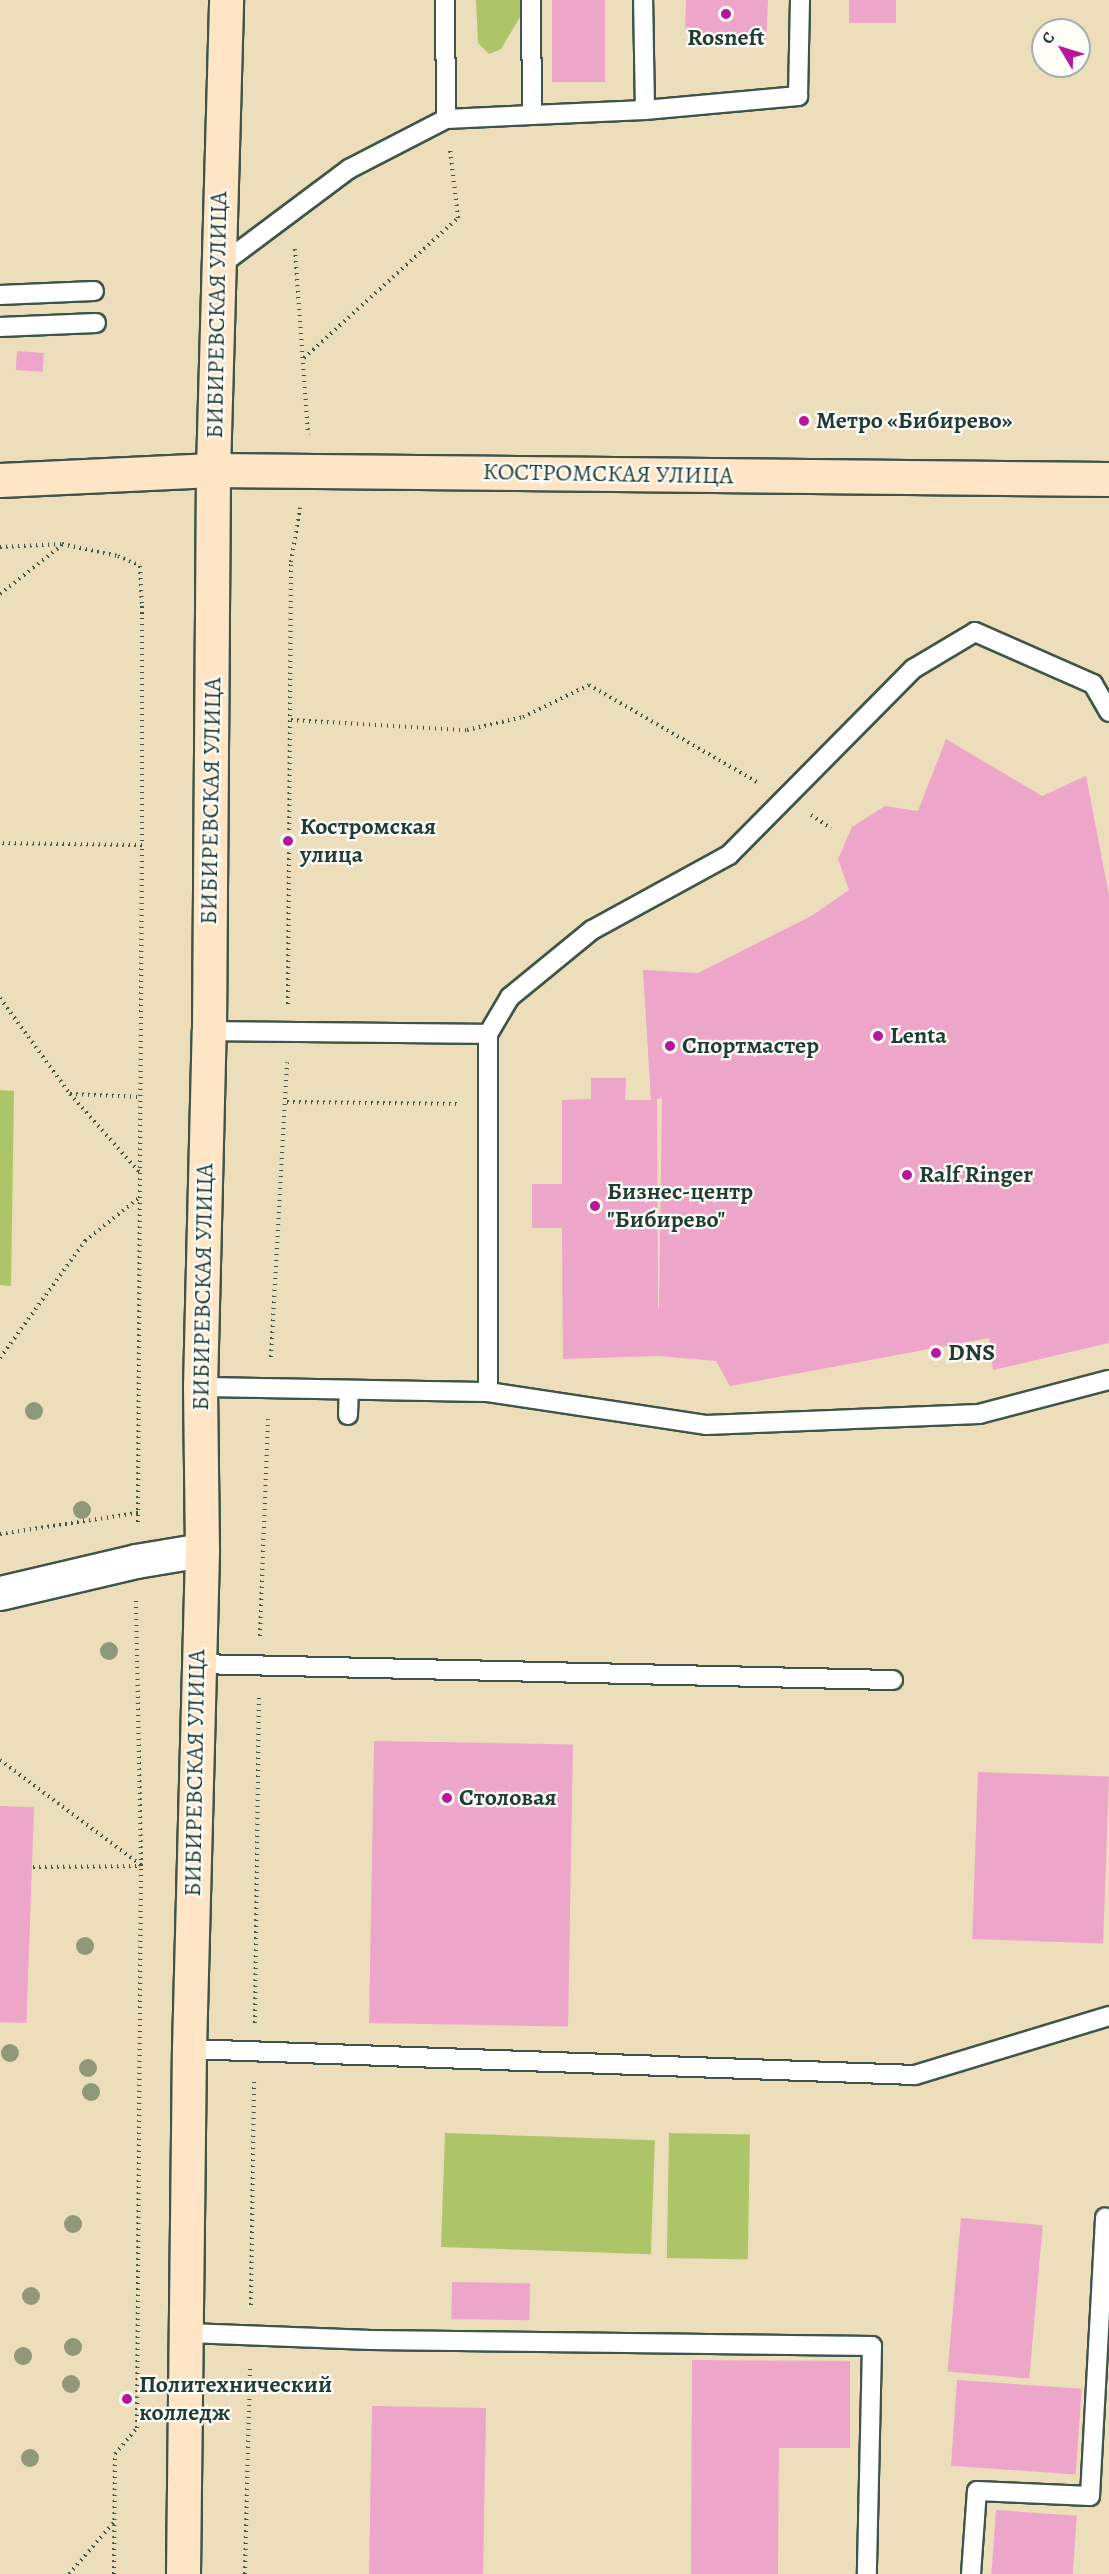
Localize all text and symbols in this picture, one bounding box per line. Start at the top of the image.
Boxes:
marker: Rosneft [719,7,733,21]
north arrow [1031,18,1091,78]
place label: Rosneft [687,24,765,52]
text: С [1037,27,1060,49]
street label: БИБИРЕВСКАЯ УЛИЦА [200,191,234,439]
place label: Метро «Бибирево» [816,407,1012,435]
marker: Метро «Бибирево» [797,414,811,428]
street label: КОСТРОМСКАЯ УЛИЦА [482,457,734,491]
street label: БИБИРЕВСКАЯ УЛИЦА [194,677,228,925]
place label: Костромская улица [300,813,436,869]
marker: Костромская улица [281,834,295,848]
place label: Lenta [890,1022,947,1050]
marker: Lenta [871,1029,885,1043]
place label: Спортмастер [682,1032,819,1060]
marker: Спортмастер [663,1039,677,1053]
place label: Ralf Ringer [919,1161,1033,1189]
street label: БИБИРЕВСКАЯ УЛИЦА [186,1163,220,1411]
marker: Ralf Ringer [900,1168,914,1182]
place label: Бизнес-центр "Бибирево" [607,1178,753,1234]
marker: Бизнес-центр "Бибирево" [588,1199,602,1213]
place label: DNS [948,1339,995,1367]
marker: DNS [929,1346,943,1360]
street label: БИБИРЕВСКАЯ УЛИЦА [178,1649,212,1897]
place label: Столовая [459,1784,557,1812]
marker: Столовая [440,1791,454,1805]
place label: Политехнический колледж [139,2371,332,2427]
marker: Политехнический колледж [120,2392,134,2406]

